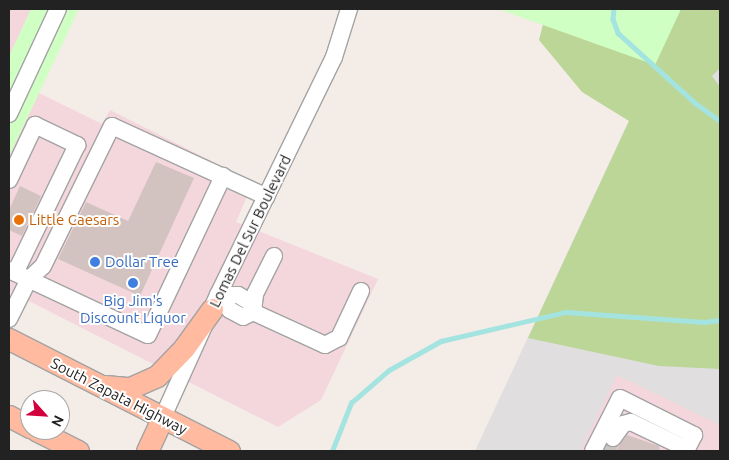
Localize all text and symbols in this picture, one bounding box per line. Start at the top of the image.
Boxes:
street label: Lomas Del Sur Boulevard [205,152,295,310]
place label: Little Caesars [29,211,119,229]
marker: Little Caesars [13,214,25,226]
place label: Dollar Tree [105,253,179,271]
marker: Dollar Tree [89,256,101,268]
marker: Big Jim's Discount Liquor [127,277,139,289]
place label: Big Jim's Discount Liquor [80,291,186,326]
street label: South Zapata Highway [48,354,190,438]
north arrow [20,390,70,440]
text: N [48,413,67,429]

